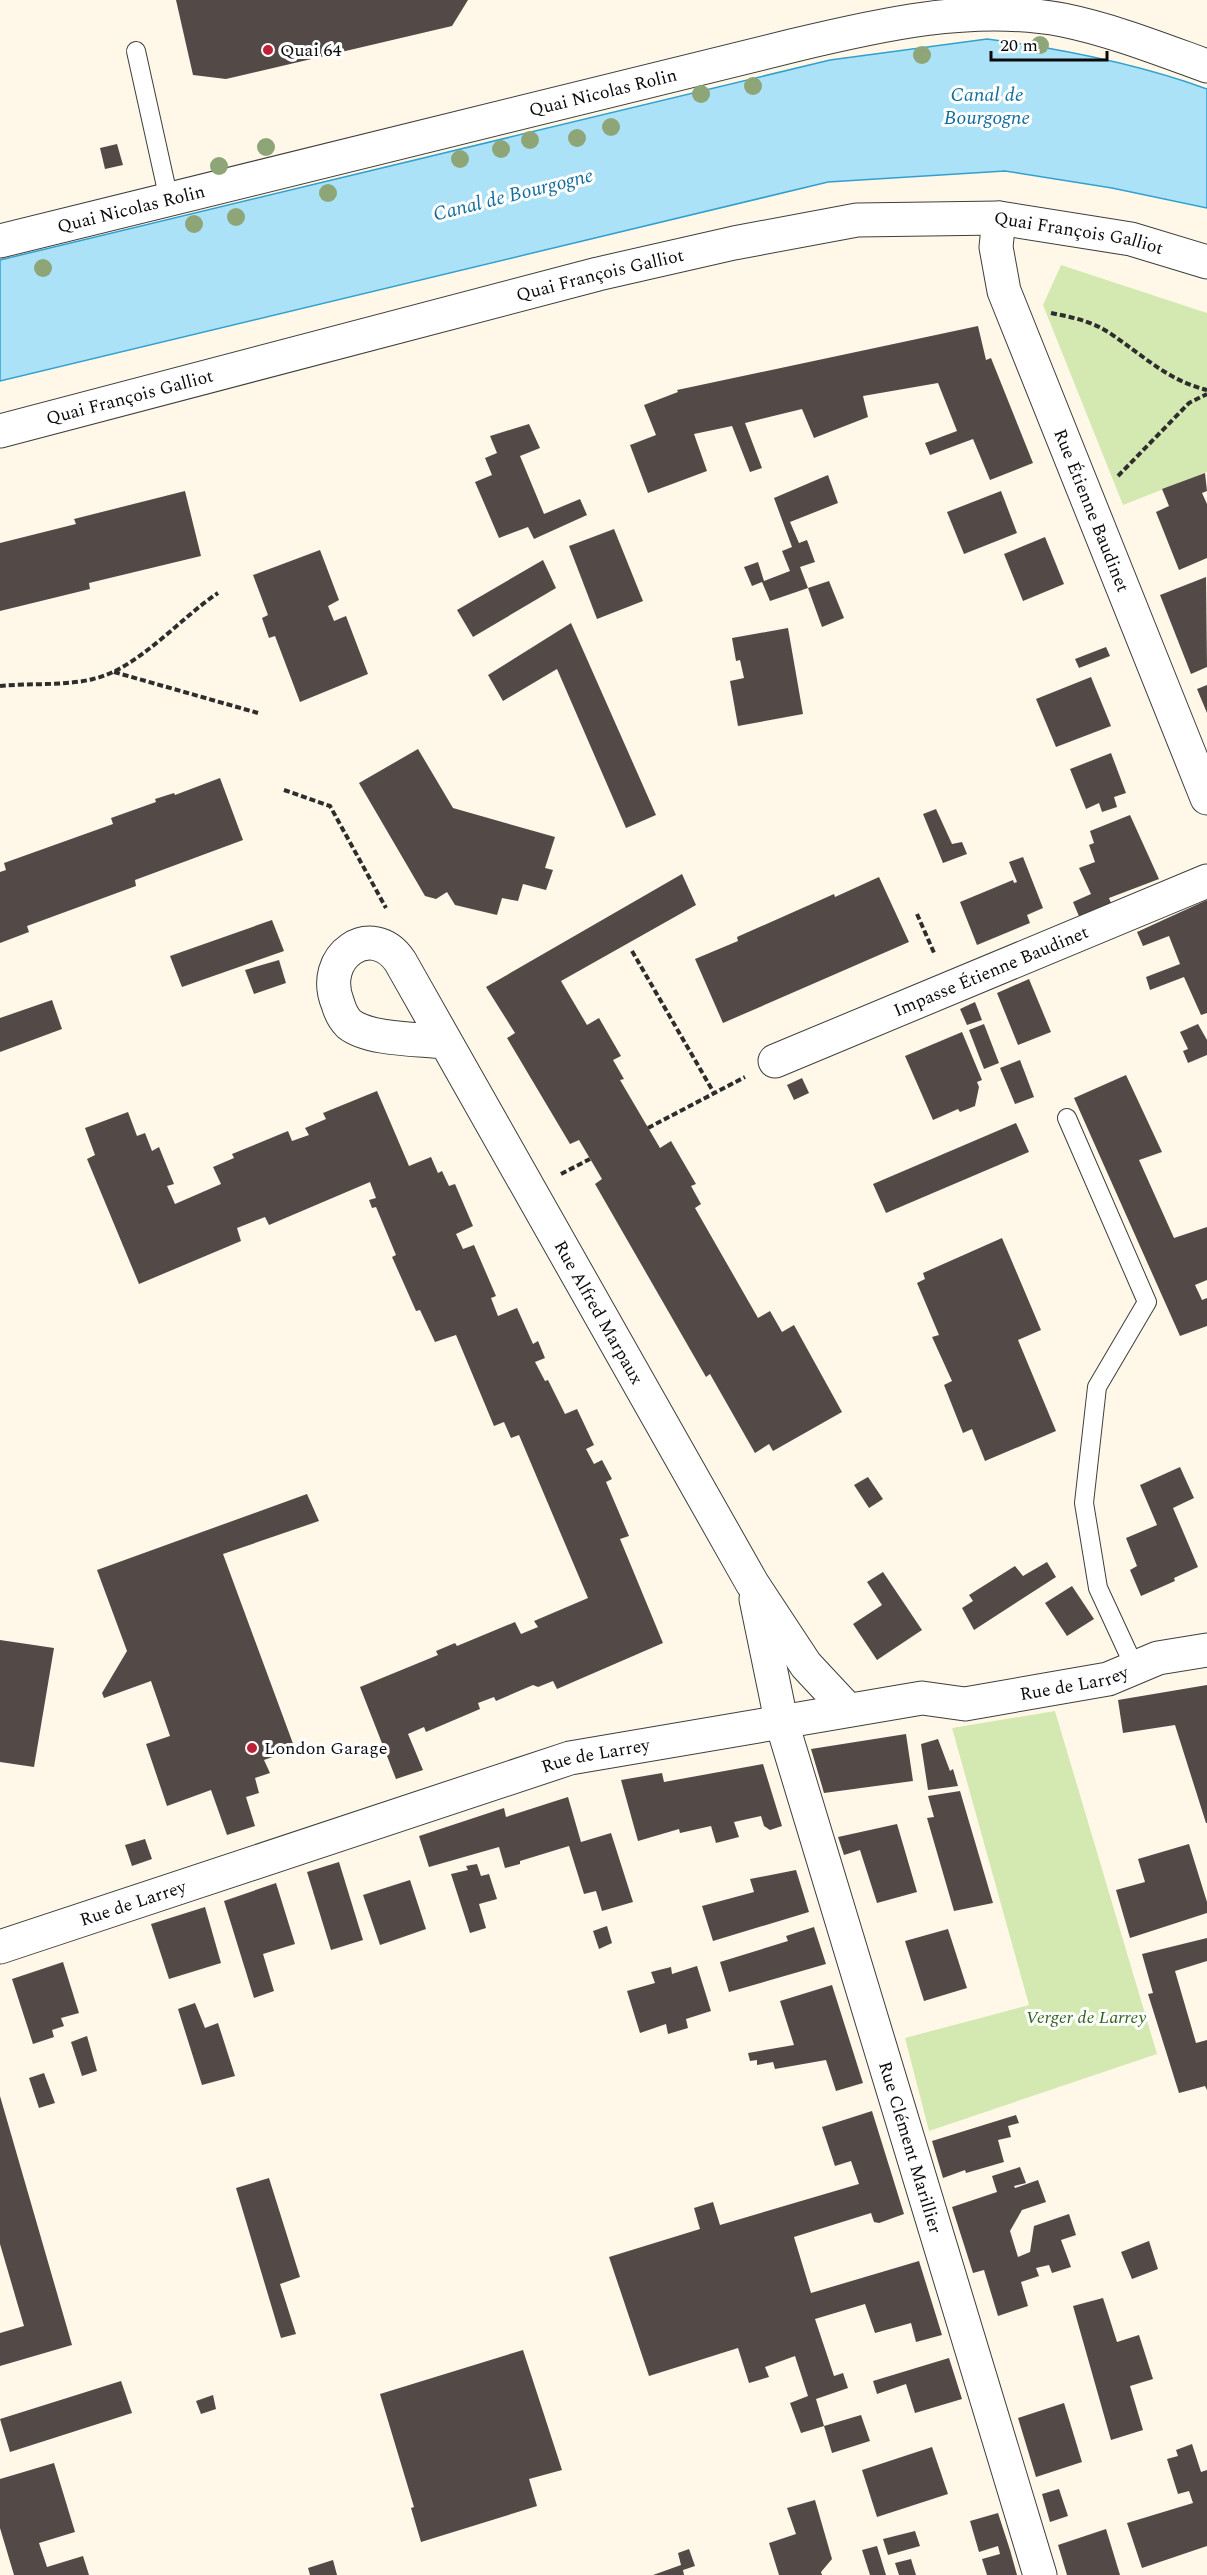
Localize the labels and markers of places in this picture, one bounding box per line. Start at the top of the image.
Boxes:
place label: Quai 64 [280,37,342,64]
marker: Quai 64 [261,43,275,57]
place label: London Garage [264,1735,387,1762]
marker: London Garage [245,1741,259,1755]

